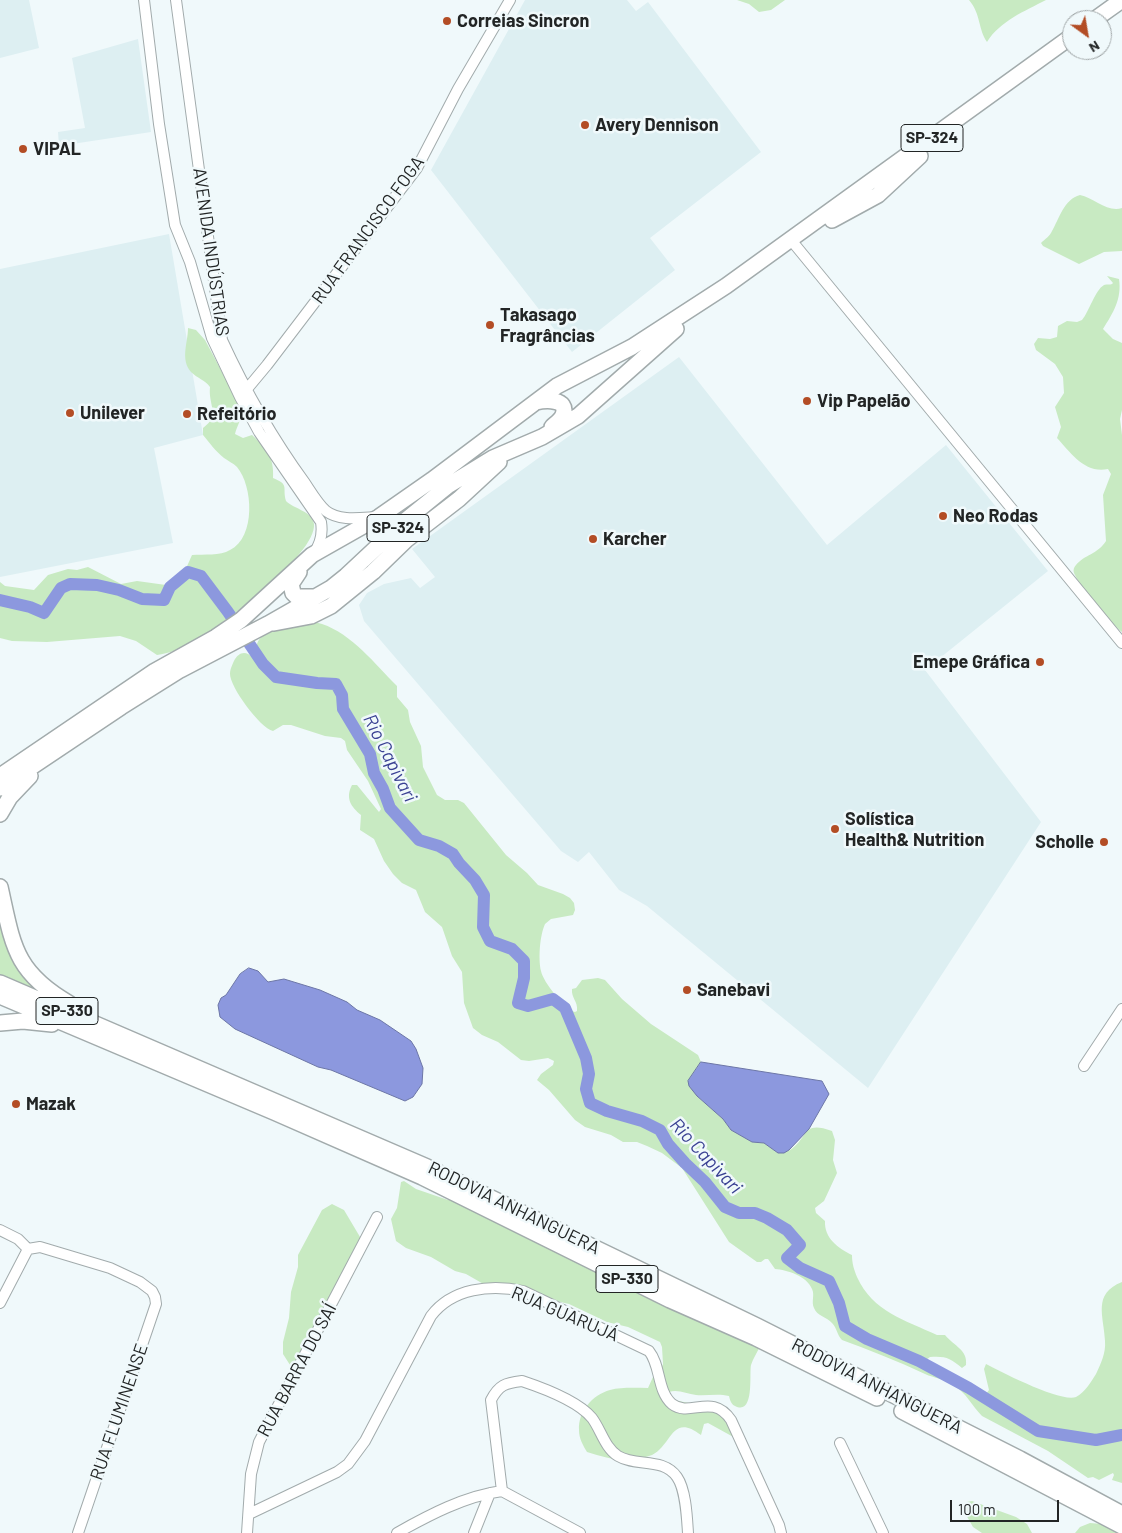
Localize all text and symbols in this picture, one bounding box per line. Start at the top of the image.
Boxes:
place label: Correias Sincron [457,10,589,32]
north arrow [1062,10,1112,60]
marker: Correias Sincron [441,15,453,27]
text: N [1086,38,1103,57]
place label: Avery Dennison [595,114,719,136]
marker: Avery Dennison [579,119,591,131]
road number: SP-324 [901,125,963,152]
place label: VIPAL [33,138,81,160]
marker: VIPAL [17,143,29,155]
street label: RUA FRANCISCO FOGA [307,152,429,308]
street label: AVENIDA INDÚSTRIAS [189,167,233,337]
place label: Takasago Fragrâncias [500,304,595,346]
marker: Takasago Fragrâncias [484,319,496,331]
place label: Vip Papelão [817,390,911,412]
marker: Vip Papelão [801,395,813,407]
place label: Unilever [80,402,145,424]
place label: Refeitório [197,403,276,425]
marker: Unilever [64,407,76,419]
marker: Refeitório [181,408,193,420]
place label: Neo Rodas [953,505,1038,527]
marker: Neo Rodas [937,510,949,522]
road number: SP-324 [367,514,429,542]
place label: Karcher [603,528,667,550]
marker: Karcher [587,533,599,545]
place label: Emepe Gráfica [913,651,1030,673]
marker: Emepe Gráfica [1034,656,1046,668]
water label: Rio Capivari [358,710,422,806]
place label: Solística Health& Nutrition [845,808,984,851]
marker: Solística Health& Nutrition [829,823,841,835]
place label: Scholle [1035,831,1094,853]
marker: Scholle [1098,836,1110,848]
place label: Sanebavi [697,979,770,1001]
marker: Sanebavi [681,984,693,996]
road number: SP-330 [36,998,98,1024]
place label: Mazak [26,1093,76,1115]
marker: Mazak [10,1098,22,1110]
water label: Rio Capivari [665,1113,747,1199]
street label: RODOVIA ANHANGUERA [425,1157,603,1259]
road number: SP-330 [596,1266,658,1292]
street label: RUA GUARUJÁ [508,1282,622,1346]
street label: RUA BARRA DO SAÍ [253,1300,341,1440]
street label: RODOVIA ANHANGUERA [788,1334,966,1438]
street label: RUA FLUMINENSE [85,1341,153,1483]
scale bar [952,1490,1061,1522]
text: 100 m [958,1500,996,1518]

